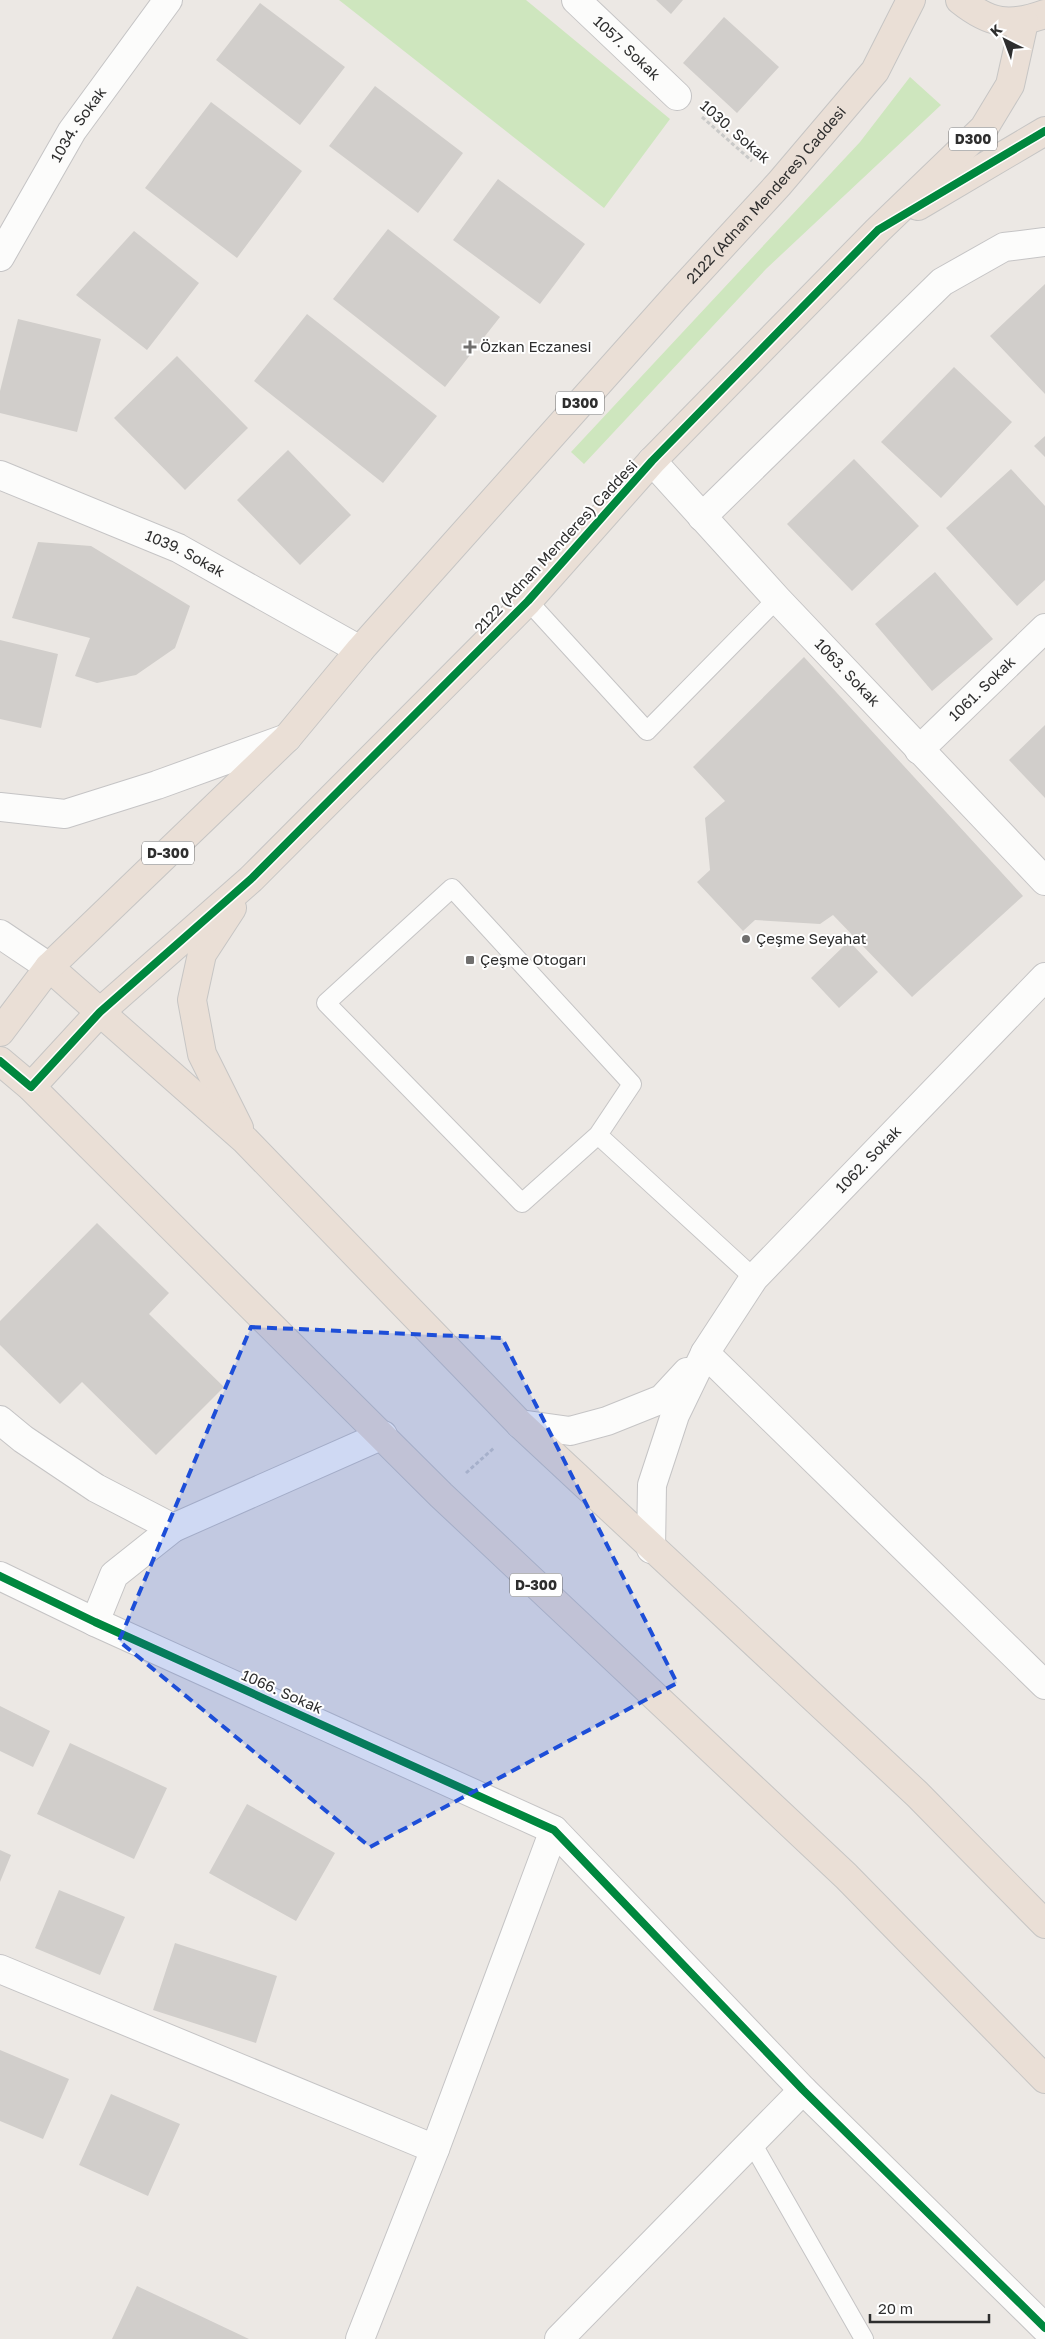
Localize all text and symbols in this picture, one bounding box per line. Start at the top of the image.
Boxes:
street label: 1057. Sokak [590,12,665,84]
north arrow [980,15,1030,65]
text: K [987,20,1005,40]
street label: 1034. Sokak [46,83,110,165]
street label: 1030. Sokak [697,96,775,167]
street label: 2122 (Adnan Menderes) Caddesi [682,102,849,287]
road number: D300 [949,128,997,150]
place label: Özkan Eczanesi [480,337,592,355]
marker: Özkan Eczanesi [464,341,476,353]
road number: D300 [556,392,604,414]
street label: 2122 (Adnan Menderes) Caddesi [470,456,641,637]
street label: 1039. Sokak [143,526,229,581]
street label: 1063. Sokak [811,634,885,710]
street label: 1061. Sokak [945,652,1019,724]
road number: D-300 [142,841,194,864]
place label: Çeşme Seyahat [756,929,867,947]
marker: Çeşme Seyahat [740,933,752,945]
place label: Çeşme Otogarı [480,950,586,968]
marker: Çeşme Otogarı [464,954,476,966]
street label: 1062. Sokak [831,1121,905,1196]
road number: D-300 [510,1574,562,1596]
street label: 1066. Sokak [239,1665,326,1717]
scale bar [870,2292,989,2324]
text: 20 m [878,2299,913,2317]

